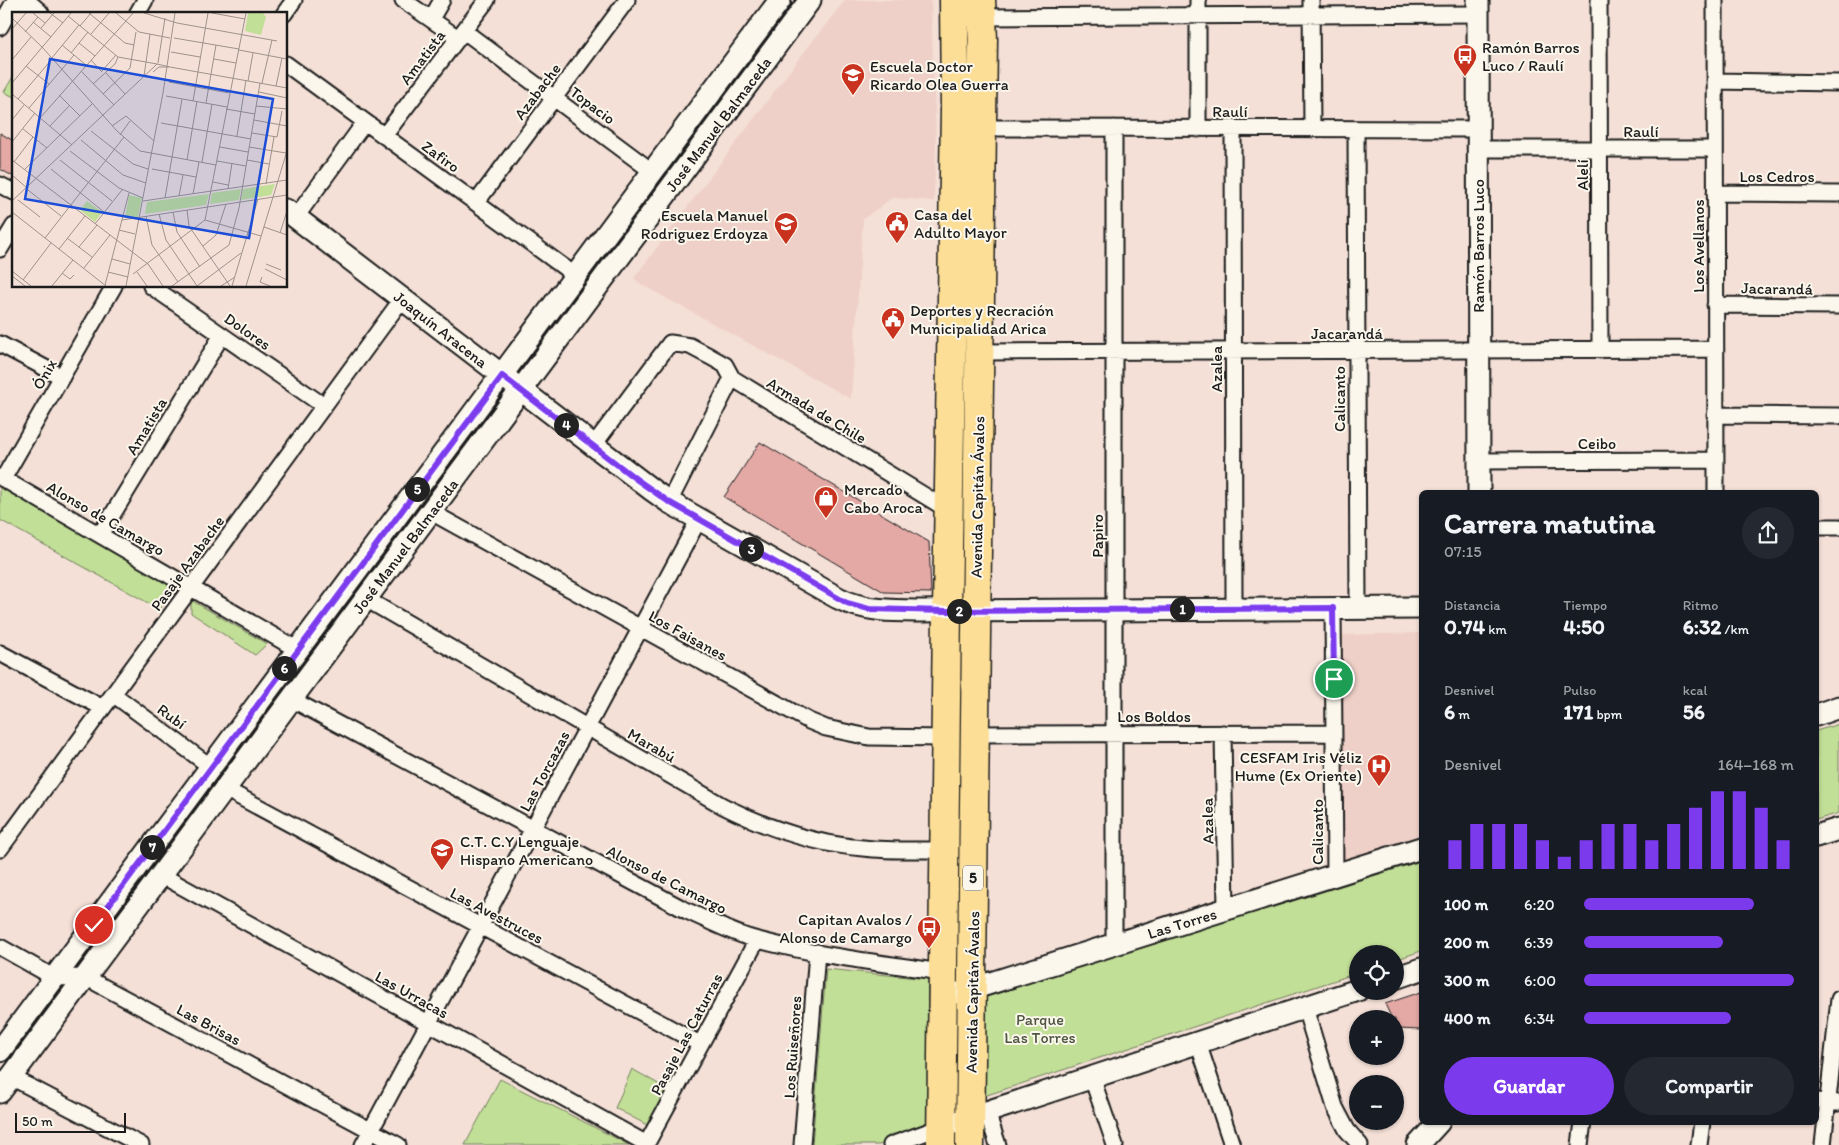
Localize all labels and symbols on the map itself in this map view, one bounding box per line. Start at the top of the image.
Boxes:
inset map [12,12,288,288]
street label: Amatista [396,26,450,88]
place label: Ramón Barros Luco / Raulí [1482,38,1580,75]
bus stop icon: Ramón Barros Luco / Raulí [1452,43,1478,77]
street label: José Manuel Balmaceda [662,53,775,195]
place label: Escuela Doctor Ricardo Olea Guerra [870,57,1009,94]
street label: Azabache [510,59,565,123]
school or university icon: Escuela Doctor Ricardo Olea Guerra [840,62,866,96]
street label: Topacio [566,82,619,128]
street label: Raulí [1212,102,1248,121]
street label: Raulí [1623,122,1659,141]
street label: Zafiro [418,136,463,176]
street label: Alelí [1573,159,1592,191]
street label: Los Cedros [1739,167,1815,186]
street label: Ramón Barros Luco [1469,179,1488,313]
street label: Los Avellanos [1689,199,1708,293]
place label: Casa del Adulto Mayor [914,205,1007,242]
place label: Escuela Manuel Rodriguez Erdoyza [641,206,769,243]
public building icon: Casa del Adulto Mayor [884,210,910,244]
school or university icon: Escuela Manuel Rodriguez Erdoyza [773,211,799,245]
street label: Jacarandá [1741,278,1814,299]
street label: Joaquín Aracena [390,287,492,372]
place label: Deportes y Recración Municipalidad Arica [910,301,1054,338]
public building icon: Deportes y Recración Municipalidad Arica [880,306,906,340]
street label: Dolores [221,309,275,354]
street label: Jacarandá [1311,324,1384,343]
street label: Azalea [1207,345,1226,392]
street label: Ónix [28,355,61,393]
street label: Calicanto [1330,366,1349,432]
street label: Armada de Chile [763,373,870,448]
street label: Amatista [122,394,171,458]
pin: 4 [554,412,578,438]
street label: Avenida Capitán Ávalos [967,416,988,578]
street label: Ceibo [1578,434,1616,453]
street label: José Manuel Balmaceda [349,475,462,617]
pin: 5 [404,476,430,502]
street label: Alonso de Camargo [44,477,168,560]
place label: Mercado Cabo Aroca [844,480,924,517]
shop icon: Mercado Cabo Aroca [813,485,839,519]
street label: Pasaje Azabache [147,512,228,615]
street label: Papiro [1088,514,1107,558]
pin: 3 [738,536,764,562]
pin: 1 [1170,596,1194,622]
pin: 2 [946,598,972,624]
street label: Los Faisanes [645,606,730,665]
pin: 6 [272,656,296,680]
pin [1313,658,1355,700]
street label: Rubí [154,700,190,733]
street label: Los Boldos [1117,707,1191,726]
street label: Marabú [624,724,679,767]
street label: Las Torcazas [515,727,574,815]
place label: CESFAM Iris Véliz Hume (Ex Oriente) [1235,748,1363,785]
hospital icon: CESFAM Iris Véliz Hume (Ex Oriente) [1366,753,1392,787]
street label: Azalea [1198,797,1217,844]
street label: Calicanto [1308,799,1327,865]
place label: C.T. C.Y Lenguaje Hispano Americano [460,832,593,869]
pin: 7 [140,834,164,860]
school or university icon: C.T. C.Y Lenguaje Hispano Americano [429,837,455,871]
street label: Alonso de Camargo [603,841,730,918]
road number: 5 [963,866,983,890]
street label: Las Avestruces [447,883,547,948]
pin [73,904,115,946]
street label: Las Torres [1145,904,1219,943]
place label: Capitan Avalos / Alonso de Camargo [779,910,912,947]
street label: Avenida Capitán Ávalos [962,911,983,1073]
bus stop icon: Capitan Avalos / Alonso de Camargo [916,915,942,949]
street label: Las Urracas [372,967,452,1022]
street label: Pasaje Las Caturras [646,970,727,1098]
street label: Los Ruiseñores [779,995,806,1099]
street label: Las Brisas [173,1000,244,1049]
park label: Parque Las Torres [1004,1010,1076,1047]
scale bar [15,1110,126,1133]

